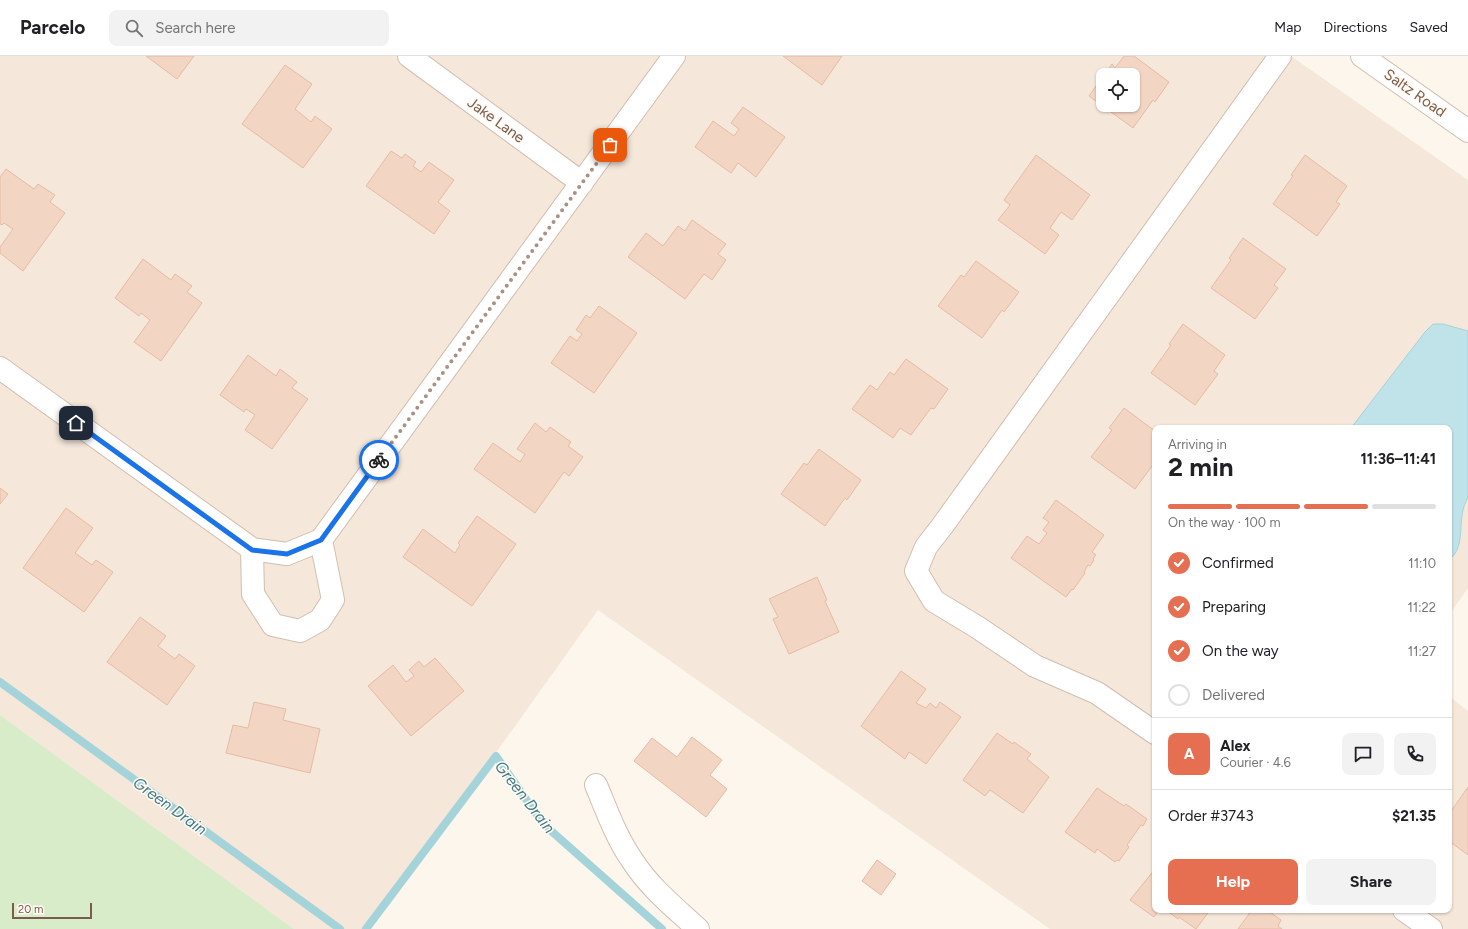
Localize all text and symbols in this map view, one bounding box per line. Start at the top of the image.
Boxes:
search box [109,10,389,46]
text: Parcelo [20,16,85,39]
icon: search [123,17,145,39]
text: Search here [155,19,235,37]
text: Map [1274,19,1302,36]
text: Directions [1324,19,1387,36]
text: Saved [1409,19,1448,36]
street label: Saltz Road [1381,65,1449,121]
map controls [1096,68,1140,112]
button: locate [1096,68,1140,112]
street label: Jake Lane [464,93,528,147]
pin [593,128,627,162]
icon: bag [599,134,621,156]
pin [59,406,93,440]
icon: home [65,412,87,434]
text: Arriving in [1168,437,1227,452]
courier [359,440,399,480]
icon: bike [368,449,390,471]
text: 11:36–11:41 [1361,450,1436,468]
text: 2 min [1168,451,1234,483]
text: On the way · 100 m [1168,515,1280,530]
icon: check [1168,552,1190,574]
text: Confirmed [1202,554,1274,572]
text: 11:10 [1408,556,1436,571]
icon: check [1168,596,1190,618]
text: Preparing [1202,598,1266,616]
text: 11:22 [1407,600,1436,615]
icon: check [1168,640,1190,662]
text: On the way [1202,642,1279,660]
text: 11:27 [1408,644,1436,659]
text: Delivered [1202,686,1265,704]
button: chat [1342,733,1384,775]
button: phone [1394,733,1436,775]
text: Alex [1220,737,1250,755]
text: A [1184,745,1194,763]
text: Courier · 4.6 [1220,755,1291,770]
water label: Green Drain [491,757,559,837]
water label: Green Drain [129,773,211,839]
text: Order #3743 [1168,807,1254,825]
text: $21.35 [1392,807,1436,825]
button: Help [1168,859,1298,905]
button: Share [1306,859,1436,905]
scale bar [12,901,92,920]
text: 20 m [18,903,43,916]

